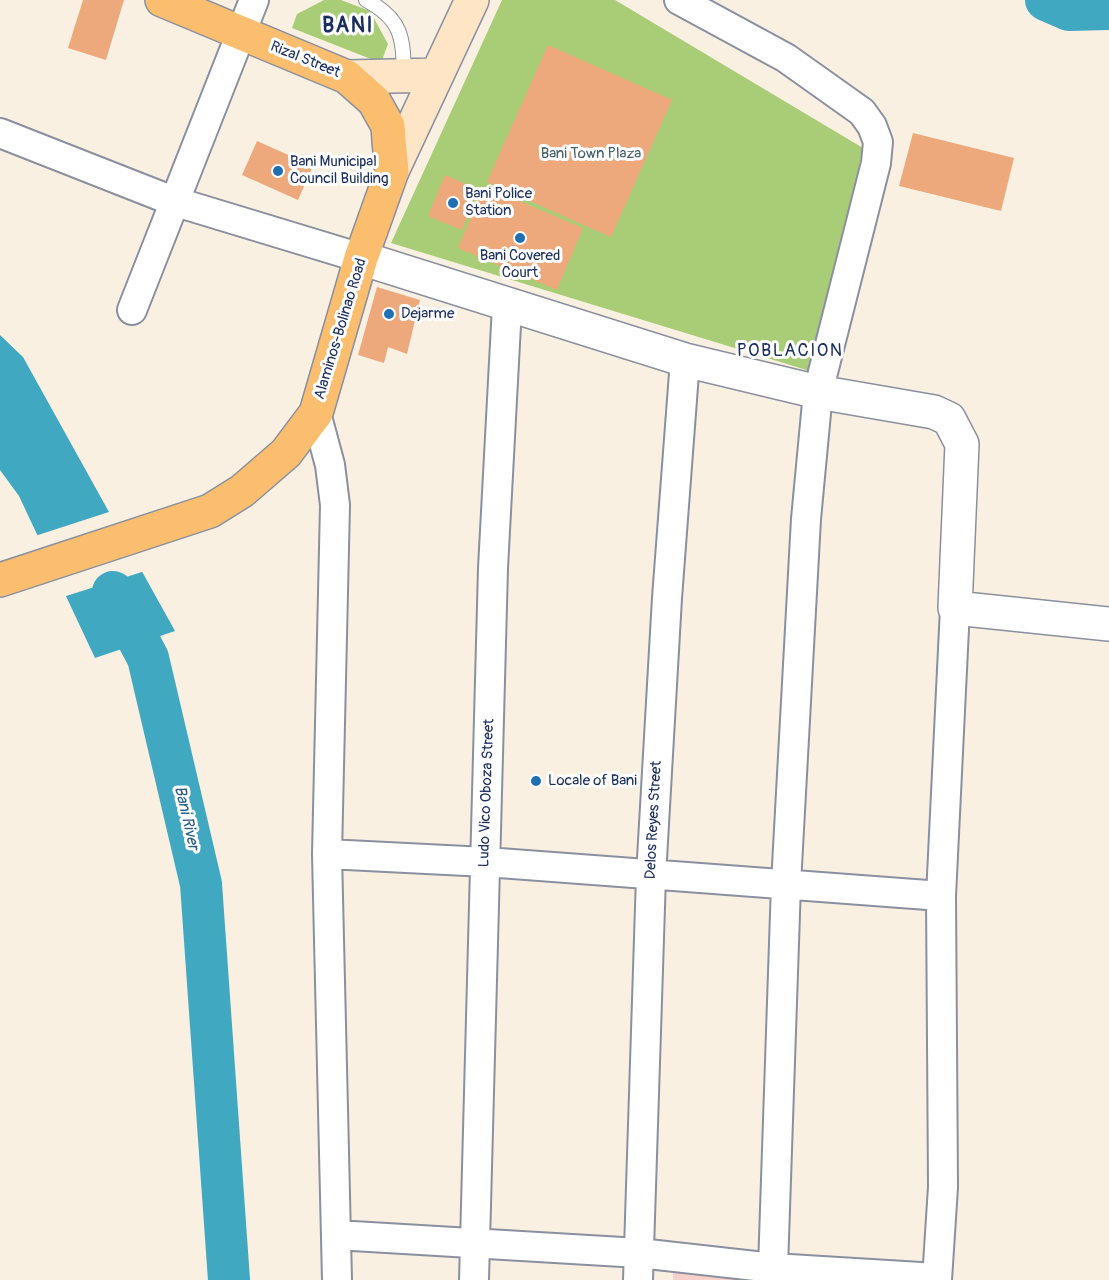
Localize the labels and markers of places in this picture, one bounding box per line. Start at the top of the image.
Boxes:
place label: Bani Municipal Council Building [290,153,389,188]
marker: Bani Municipal Council Building [271,164,285,178]
place label: Bani Police Station [465,185,532,220]
marker: Bani Police Station [446,196,460,210]
marker: Bani Covered Court [513,231,527,245]
place label: Bani Covered Court [480,247,560,282]
place label: Dejarme [401,305,454,323]
marker: Dejarme [382,307,396,321]
place label: Locale of Bani [548,772,637,790]
marker: Locale of Bani [529,774,543,788]

